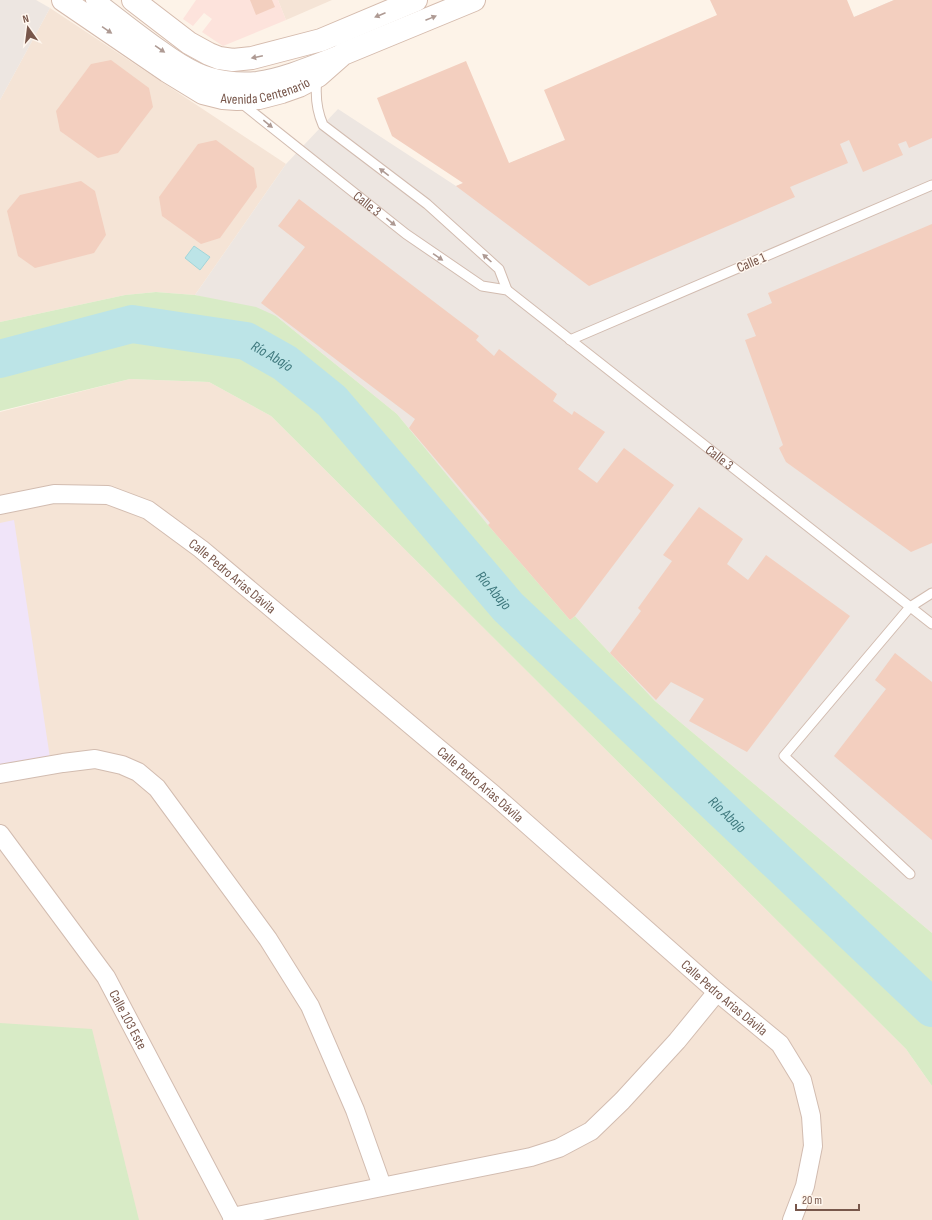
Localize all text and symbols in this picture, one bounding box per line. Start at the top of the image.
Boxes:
north arrow [8,8,48,48]
text: N [21,12,30,26]
one-way arrow [374,12,386,18]
one-way arrow [425,14,437,20]
one-way arrow [101,26,112,34]
one-way arrow [154,45,165,53]
one-way arrow [251,54,263,60]
street label: Avenida Centenario [219,74,313,108]
one-way arrow [262,119,273,128]
one-way arrow [379,167,390,176]
street label: Calle 3 [350,188,385,220]
one-way arrow [386,218,397,227]
street label: Calle 1 [734,249,768,276]
one-way arrow [433,253,444,260]
one-way arrow [482,253,492,263]
water label: Río Abajo [248,337,297,376]
street label: Calle 3 [702,441,737,474]
street label: Calle Pedro Arias Dávila [185,535,279,617]
water label: Río Abajo [471,567,515,614]
street label: Calle Pedro Arias Dávila [434,743,527,826]
water label: Río Abajo [704,792,750,837]
street label: Calle Pedro Arias Dávila [677,956,771,1039]
street label: Calle 103 Este [105,987,151,1052]
scale bar [796,1186,859,1212]
text: 20 m [802,1193,822,1208]

